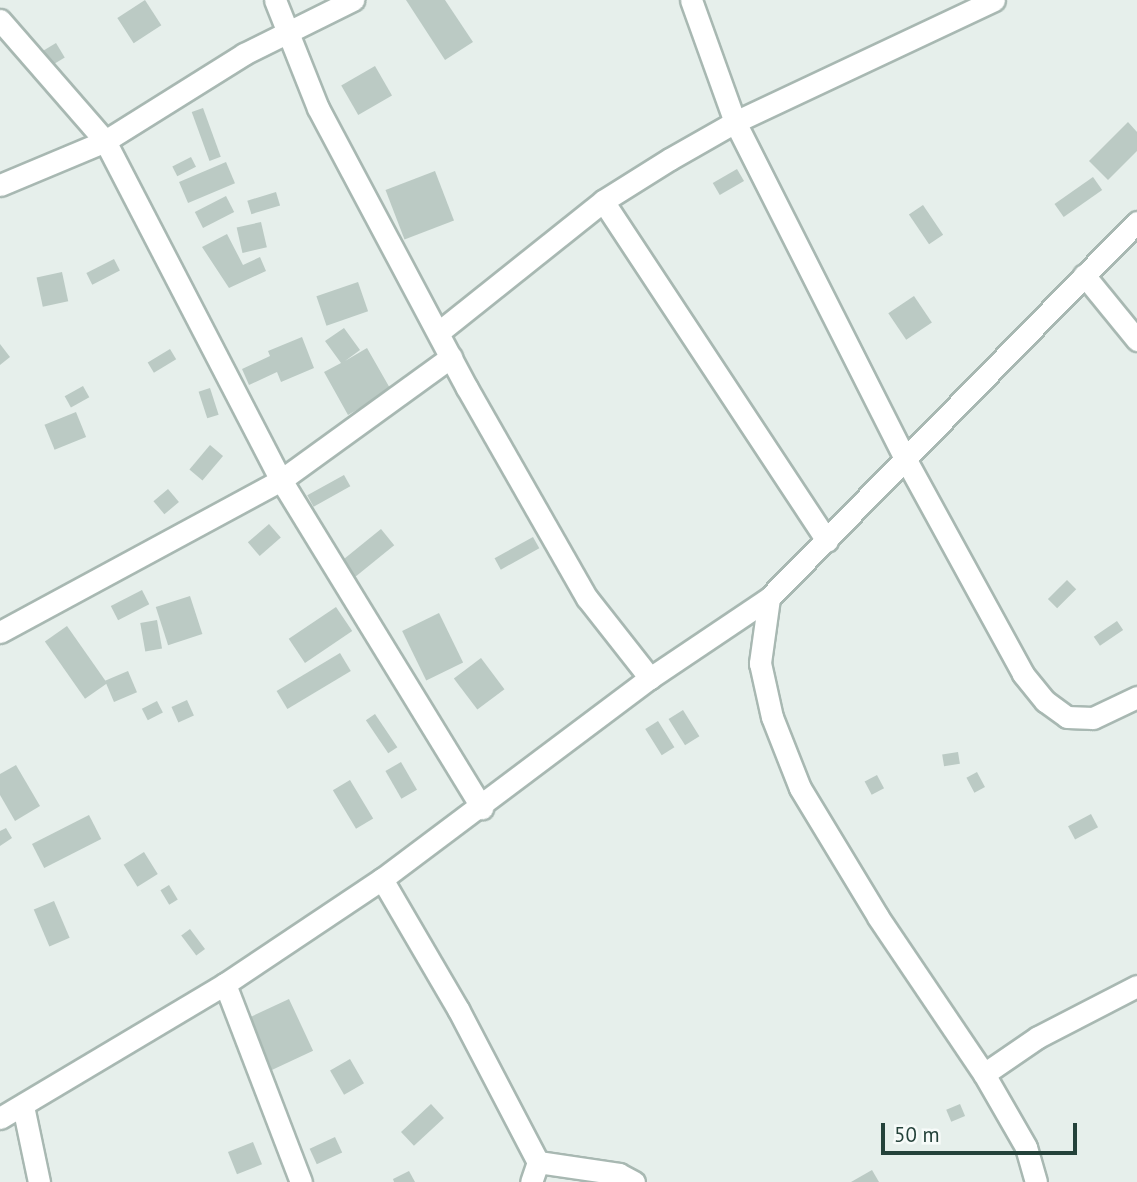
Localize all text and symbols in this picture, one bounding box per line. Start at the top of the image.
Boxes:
scale bar [885,1108,1081,1152]
text: 50 m [894,1121,940,1148]

